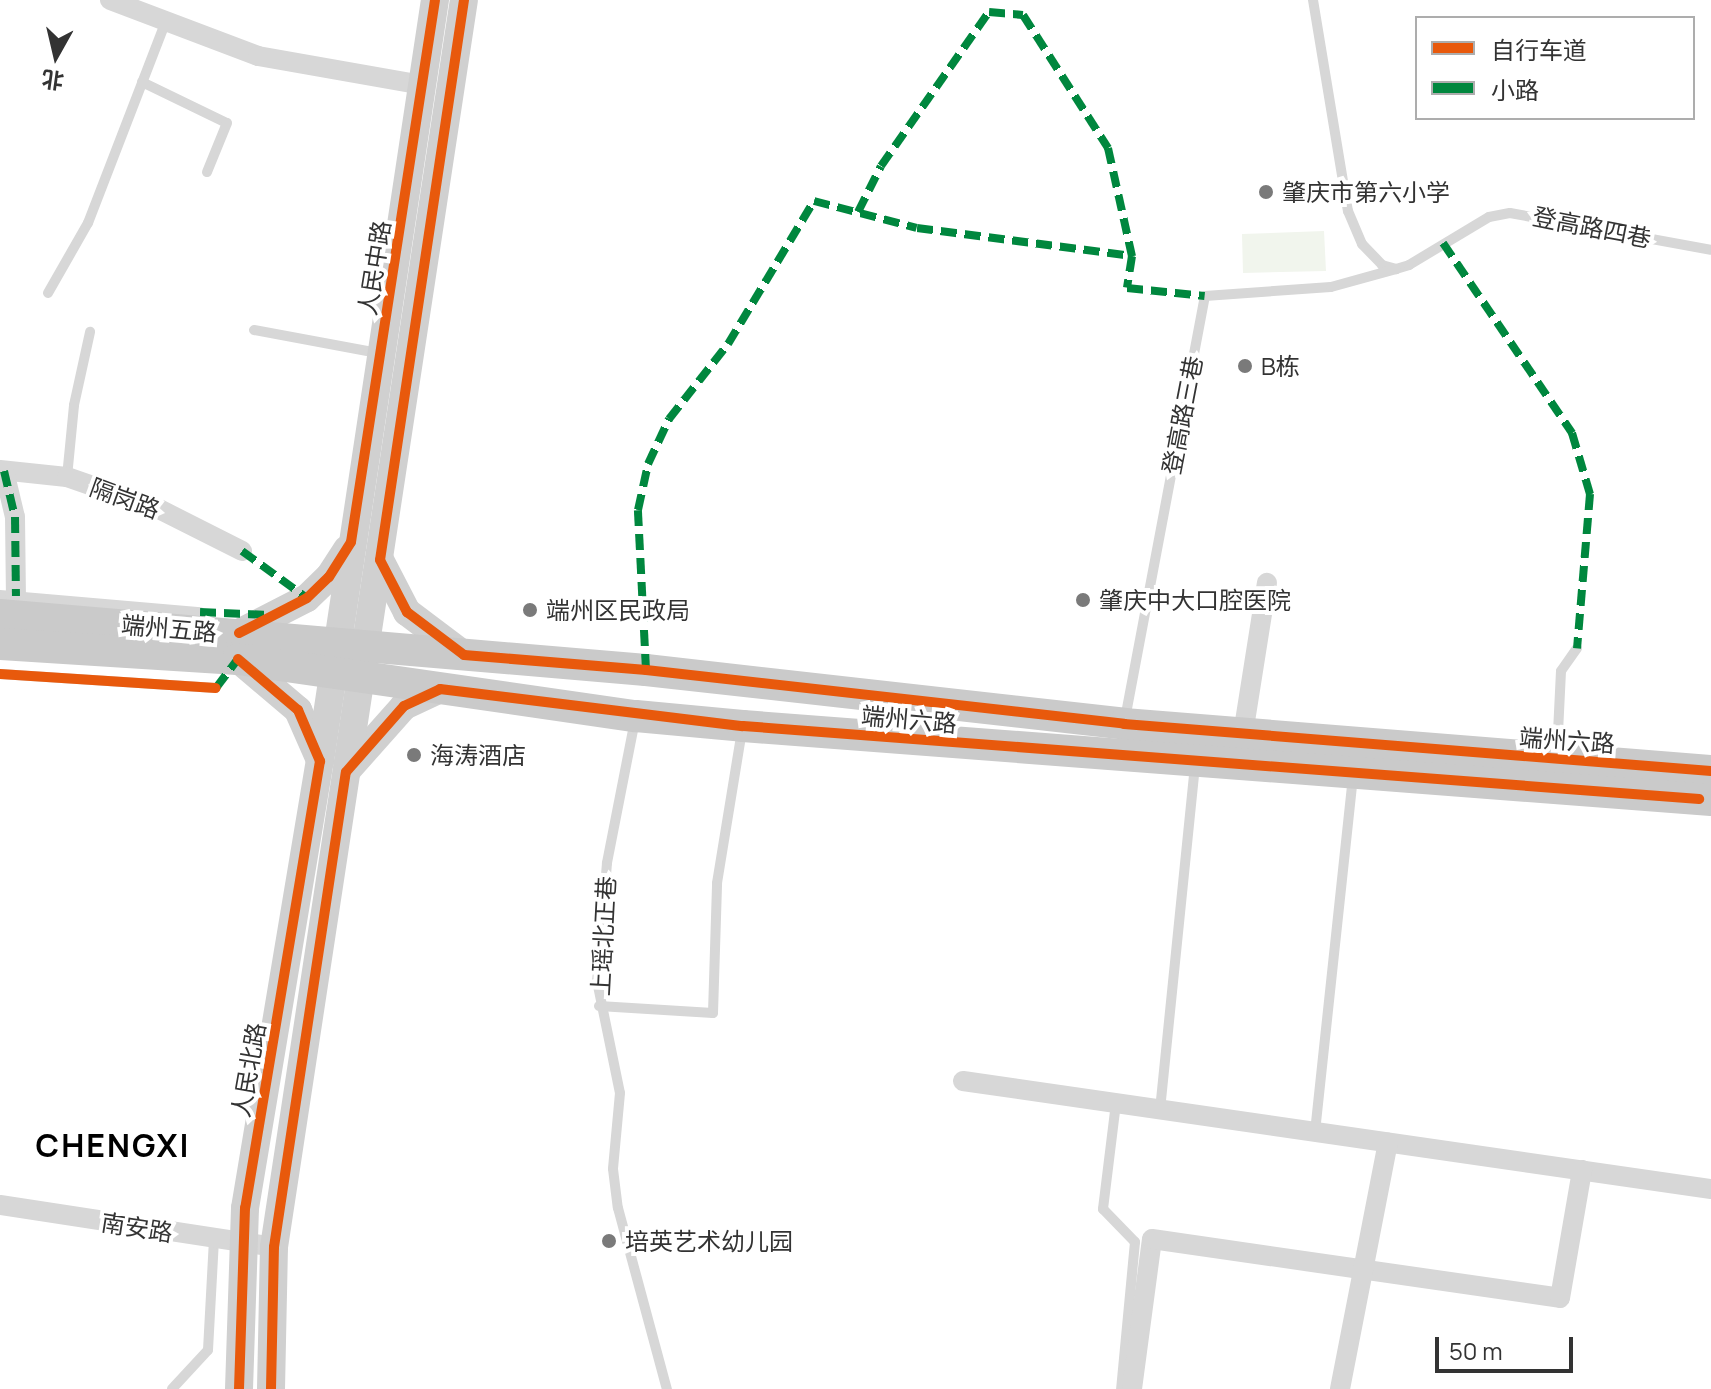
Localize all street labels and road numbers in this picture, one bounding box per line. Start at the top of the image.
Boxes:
street label: 登高路四巷 [1530,201,1654,253]
street label: 人民中路 [352,218,396,318]
street label: 登高路三巷 [1156,353,1208,477]
street label: 隔岗路 [86,472,164,524]
street label: 端州五路 [120,609,218,647]
street label: 端州六路 [860,700,958,738]
street label: 端州六路 [1518,722,1616,758]
street label: 上瑶北正巷 [585,875,621,997]
street label: 人民北路 [225,1020,271,1120]
street label: 南安路 [99,1207,175,1247]

